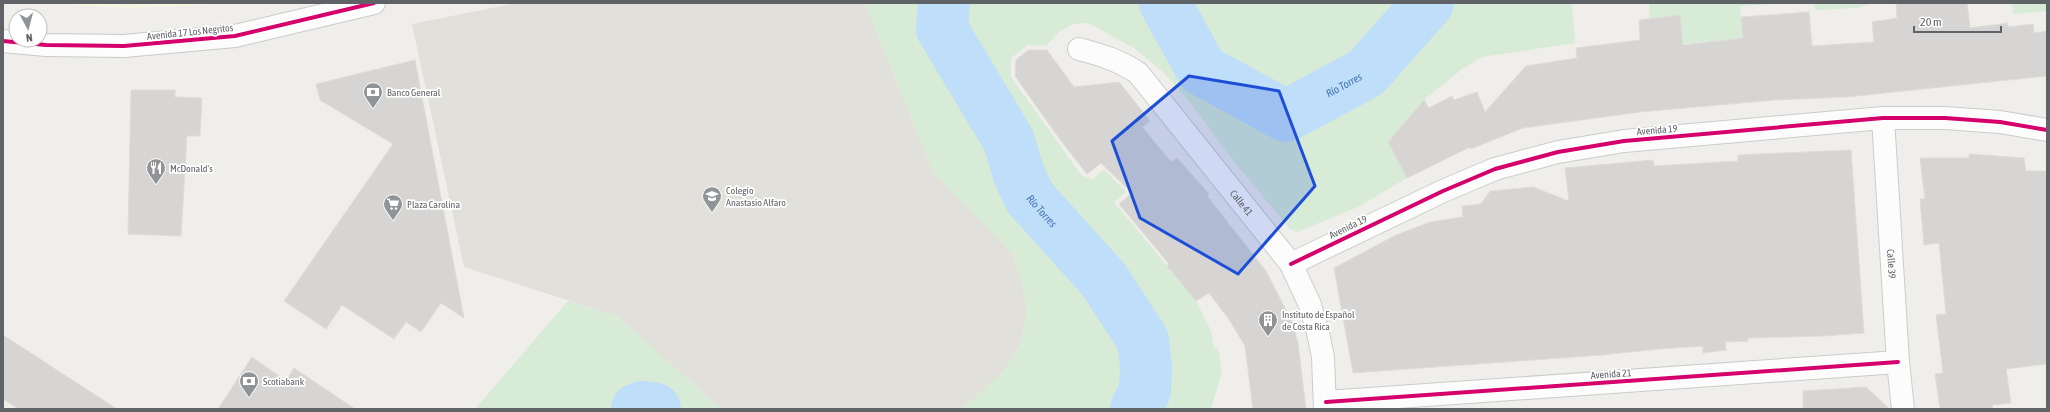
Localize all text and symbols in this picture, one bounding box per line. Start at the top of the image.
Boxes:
north arrow [8,8,48,48]
scale bar [1914,8,2001,34]
text: 20 m [1920,15,1942,29]
street label: Avenida 17 Los Negritos [146,22,234,42]
text: N [25,32,33,44]
water label: Río Torres [1324,70,1364,99]
bank icon: Banco General [362,81,384,109]
place label: Banco General [387,87,441,98]
street label: Avenida 19 [1636,123,1678,137]
restaurant icon: McDonald's [145,157,167,185]
place label: McDonald's [170,163,213,174]
school or university icon: Colegio Anastasio Alfaro [701,185,723,213]
place label: Colegio Anastasio Alfaro [726,185,786,208]
street label: Calle 41 [1228,188,1256,218]
water label: Río Torres [1024,192,1059,230]
supermarket icon: Plaza Carolina [382,193,404,221]
place label: Plaza Carolina [407,199,460,210]
street label: Avenida 19 [1327,213,1369,241]
street label: Calle 39 [1886,249,1898,279]
building icon: Instituto de Español de Costa Rica [1257,309,1279,337]
place label: Instituto de Español de Costa Rica [1282,309,1355,332]
street label: Avenida 21 [1590,367,1632,381]
bank icon: Scotiabank [238,370,260,398]
place label: Scotiabank [263,376,305,387]

